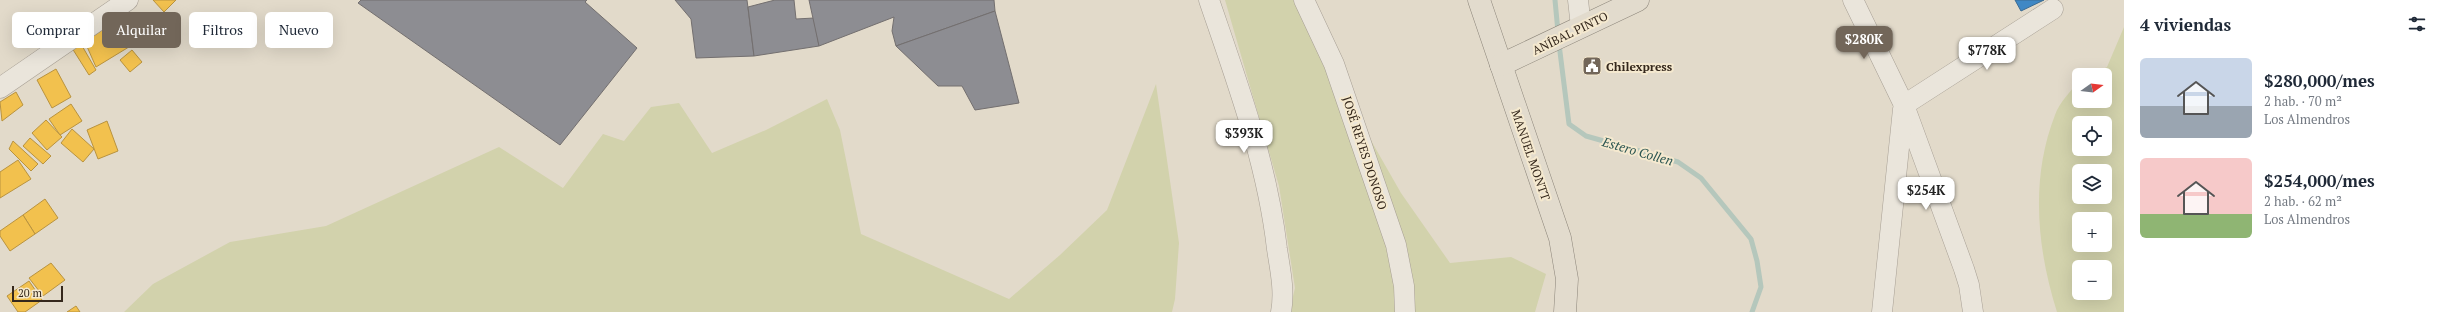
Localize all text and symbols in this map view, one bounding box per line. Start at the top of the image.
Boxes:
street label: ANÍBAL PINTO [1530,8,1610,58]
chip: Comprar [12,12,94,48]
chip: Alquilar [102,12,181,48]
chip: Filtros [189,12,257,48]
chip: Nuevo [265,12,333,48]
text: 4 viviendas [2140,13,2231,36]
icon: filters [2406,13,2428,35]
pin: $280K [1836,26,1892,60]
text: $280K [1845,30,1883,48]
pin: $778K [1959,37,2015,71]
text: $778K [1968,41,2006,59]
public building icon: Chilexpress [1581,55,1603,77]
place label: Chilexpress [1606,59,1673,74]
north arrow [2072,68,2112,108]
map controls [2072,68,2112,300]
text: $280,000/mes [2264,69,2375,92]
icon: home [2172,74,2220,122]
text: 2 hab. · 70 m² [2264,92,2342,110]
street label: JOSÉ REYES DONOSO [1340,94,1390,212]
street label: MANUEL MONTT [1508,108,1554,203]
text: Los Almendros [2264,110,2350,128]
button: locate [2072,116,2112,156]
pin: $393K [1216,120,1272,154]
text: $393K [1225,124,1263,142]
water label: Estero Collen [1600,132,1676,170]
button: layers [2072,164,2112,204]
text: $254,000/mes [2264,169,2375,192]
icon: home [2172,174,2220,222]
pin: $254K [1898,177,1954,211]
text: $254K [1907,181,1945,199]
text: 2 hab. · 62 m² [2264,192,2342,210]
text: Los Almendros [2264,210,2350,228]
button: + [2072,212,2112,252]
button: − [2072,260,2112,300]
scale bar [12,284,63,303]
text: 20 m [18,286,42,300]

